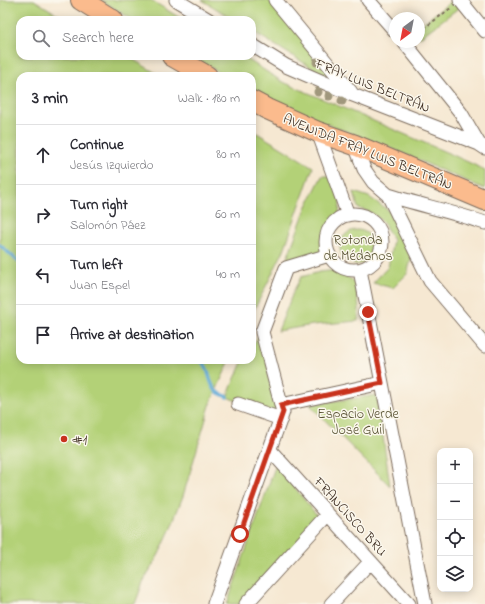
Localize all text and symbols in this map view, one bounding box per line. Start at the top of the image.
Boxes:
north arrow [389,12,425,48]
search box [16,16,256,60]
icon: search [30,27,52,49]
text: Search here [62,27,134,49]
street label: FRAY LUIS BELTRÁN [311,52,433,119]
text: 3 min [32,86,68,111]
text: Walk · 180 m [178,89,240,108]
street label: AVENIDA FRAY LUIS BELTRÁN [280,108,456,196]
text: Continue [70,134,124,156]
icon: ahead [32,144,54,166]
text: 80 m [216,145,240,164]
text: Jesús Izquierdo [70,156,154,175]
text: Turn right [70,194,128,216]
icon: right [32,204,54,226]
text: 60 m [215,205,240,224]
text: Salomón Páez [70,216,145,235]
park label: Rotonda de Médanos [323,230,393,267]
text: Turn left [70,254,123,276]
icon: left [32,264,54,286]
text: 40 m [216,265,240,284]
text: Juan Espel [70,276,130,295]
route end [359,303,377,321]
icon: arrive [32,324,54,346]
text: Arrive at destination [70,324,194,346]
park label: Espacio Verde José Guil [317,404,400,441]
place label: #1 [72,430,88,451]
marker: #1 [59,434,69,444]
map controls [437,448,473,592]
button: + [437,448,473,484]
street label: FRANCISCO BRU [308,472,392,562]
button: − [437,484,473,520]
button: locate [437,520,473,556]
route start [231,525,249,543]
button: layers [437,556,473,592]

